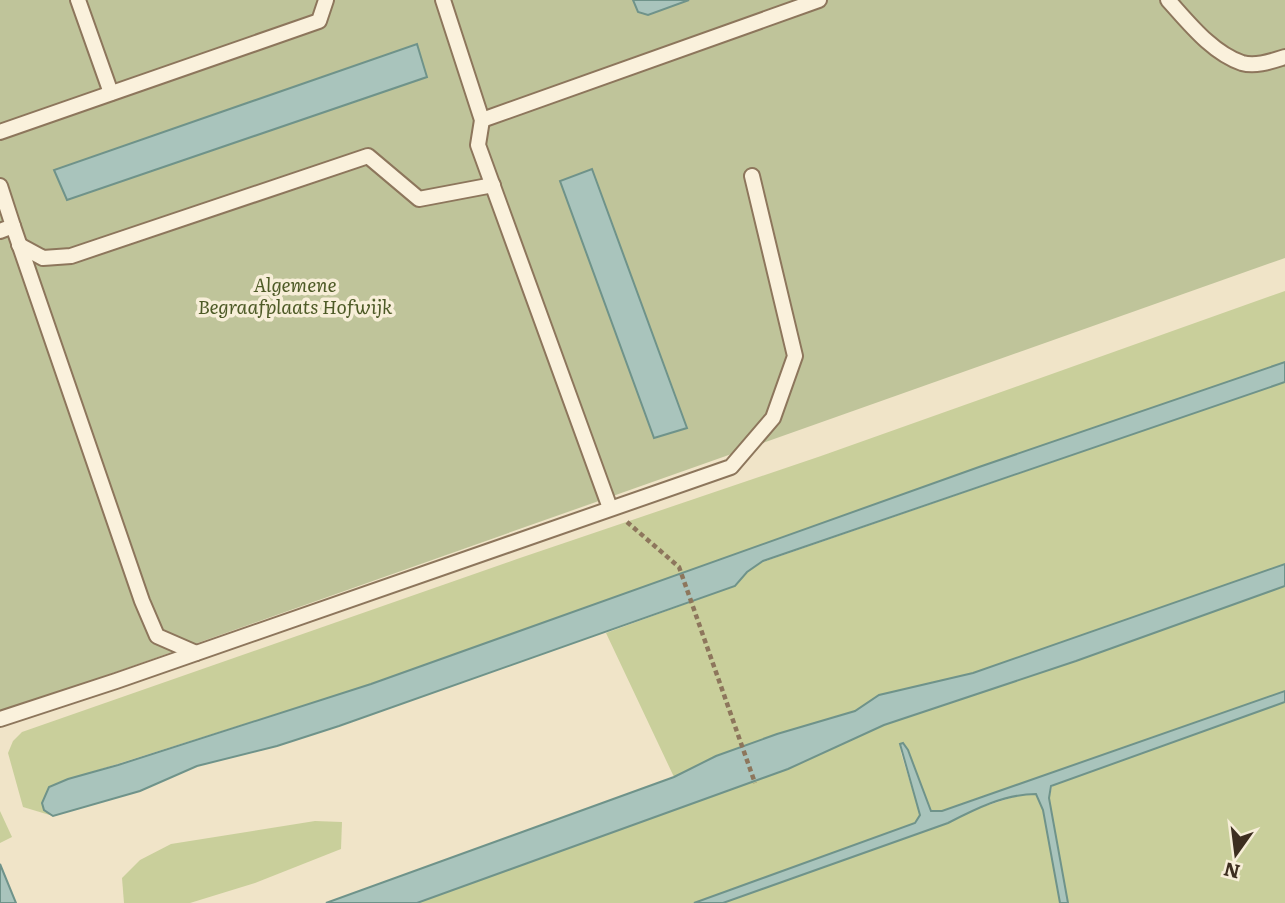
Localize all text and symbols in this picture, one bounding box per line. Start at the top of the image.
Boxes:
park label: Algemene Begraafplaats Hofwijk [198,270,393,320]
north arrow [1201,819,1271,889]
text: N [1220,856,1243,887]

